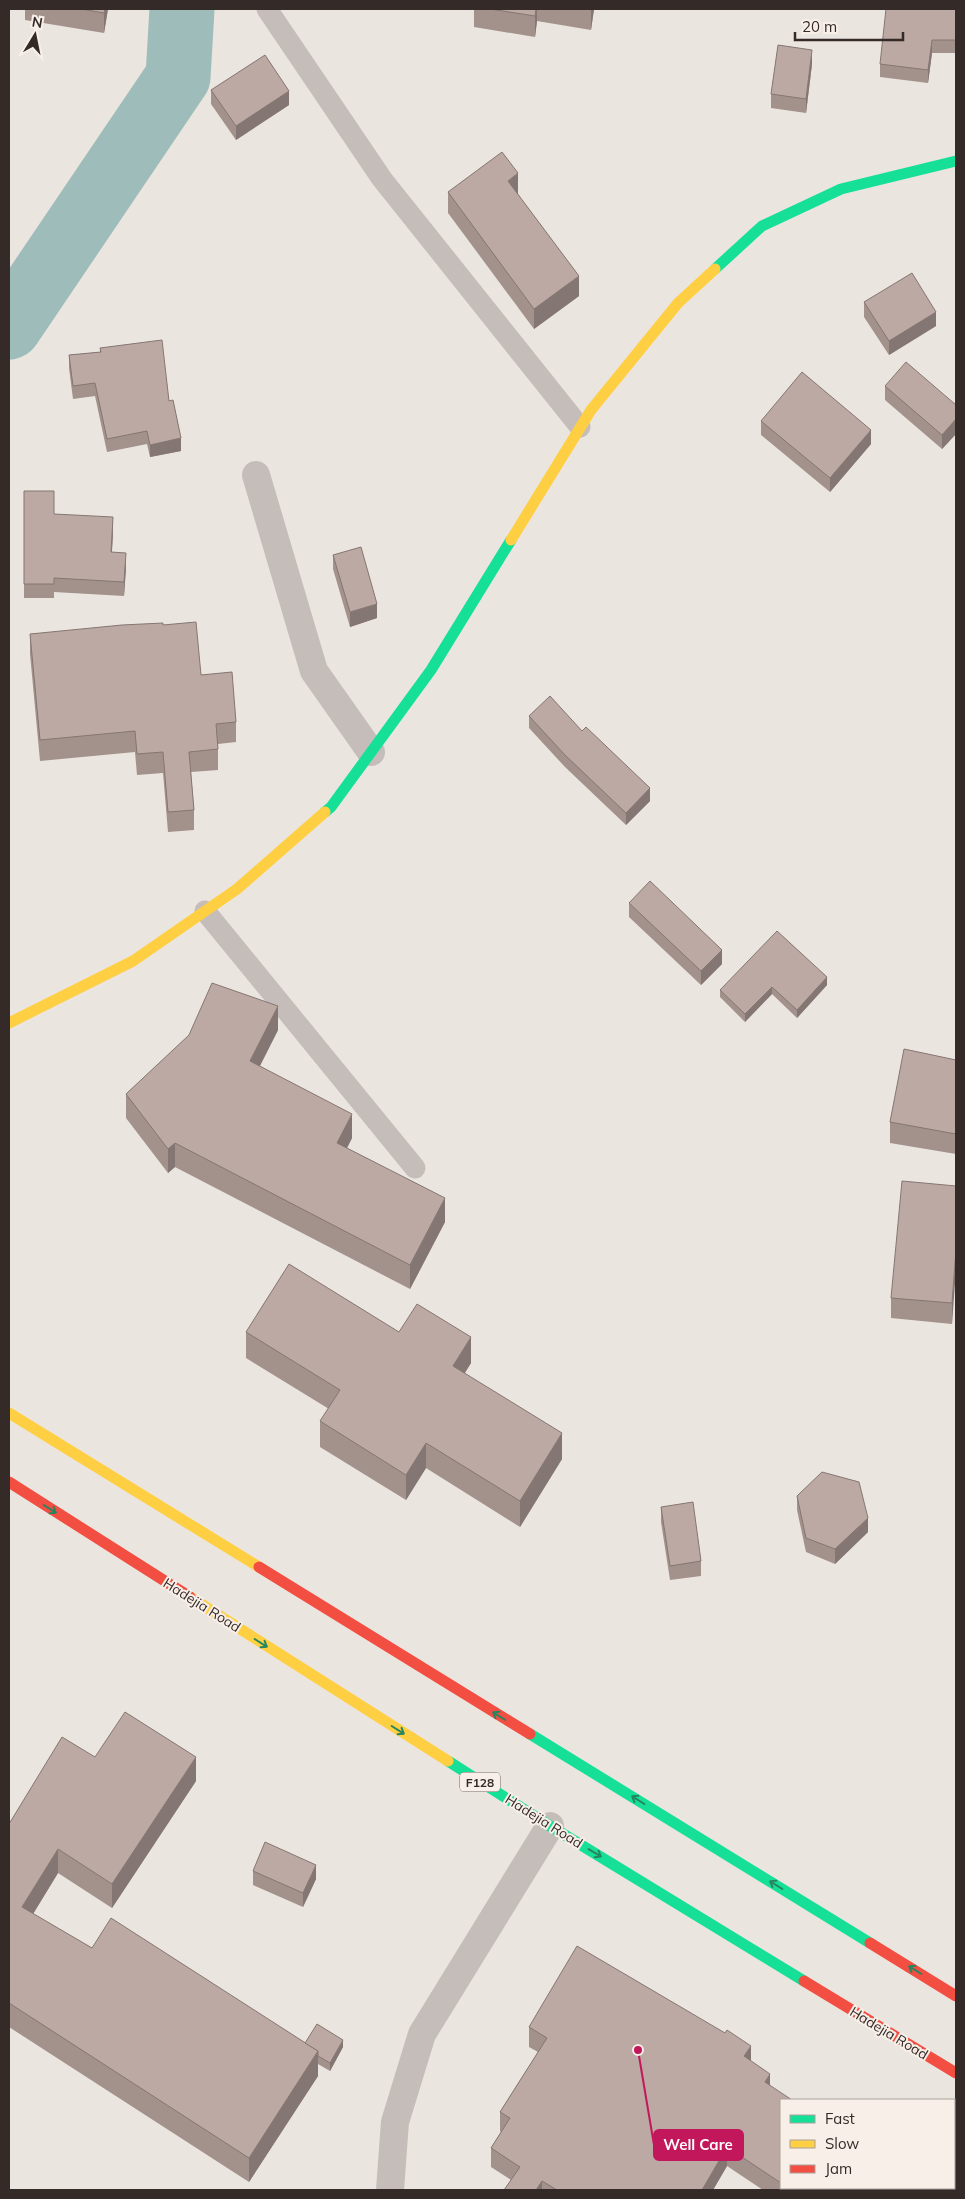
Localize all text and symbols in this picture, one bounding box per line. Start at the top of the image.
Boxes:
north arrow [10,10,60,60]
scale bar [795,10,902,42]
text: N [30,12,44,32]
text: 20 m [802,17,837,36]
one-way arrow [43,1503,57,1514]
street label: Hadejia Road [160,1574,244,1636]
one-way arrow [254,1637,268,1648]
one-way arrow [493,1710,507,1720]
one-way arrow [391,1725,405,1735]
road number: F128 [460,1772,500,1791]
street label: Hadejia Road [502,1790,586,1852]
one-way arrow [631,1795,645,1805]
one-way arrow [588,1848,602,1859]
one-way arrow [770,1880,784,1890]
one-way arrow [908,1965,922,1975]
street label: Hadejia Road [847,2003,931,2063]
legend [780,2099,955,2189]
text: Fast [825,2109,855,2128]
callout: Well Care [654,2130,743,2160]
text: Slow [825,2134,859,2153]
text: Well Care [663,2135,733,2154]
text: Jam [825,2159,852,2178]

